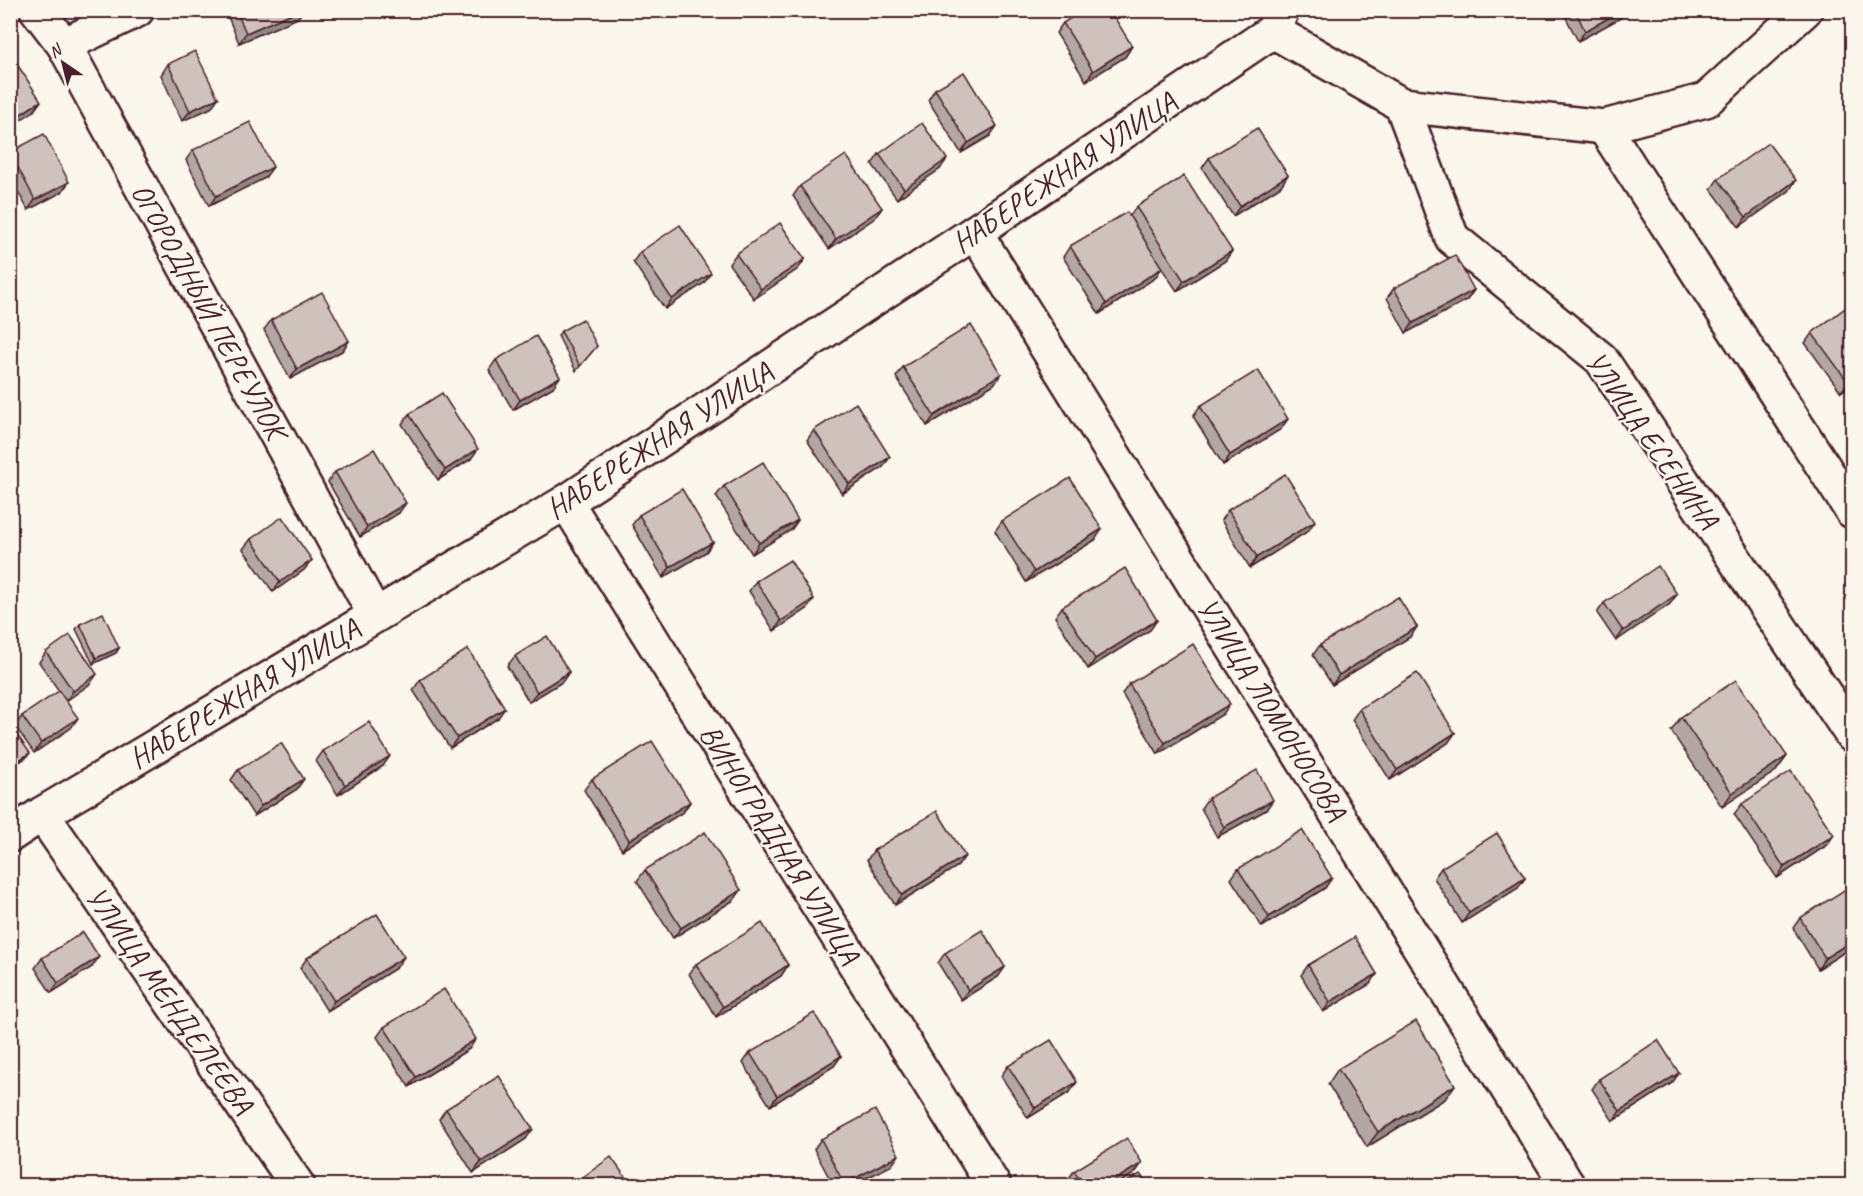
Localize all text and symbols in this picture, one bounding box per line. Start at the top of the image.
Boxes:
north arrow [33,33,93,93]
text: N [45,39,67,63]
street label: НАБЕРЕЖНАЯ УЛИЦА [945,82,1184,261]
street label: ОГОРОДНЫЙ ПЕРЕУЛОК [123,176,298,451]
street label: УЛИЦА ЕСЕНИНА [1577,344,1728,538]
street label: НАБЕРЕЖНАЯ УЛИЦА [539,352,780,527]
street label: УЛИЦА ЛОМОНОСОВА [1188,591,1356,828]
street label: НАБЕРЕЖНАЯ УЛИЦА [122,609,367,777]
street label: ВИНОГРАДНАЯ УЛИЦА [691,717,869,971]
street label: УЛИЦА МЕНДЕЛЕЕВА [77,879,263,1122]

